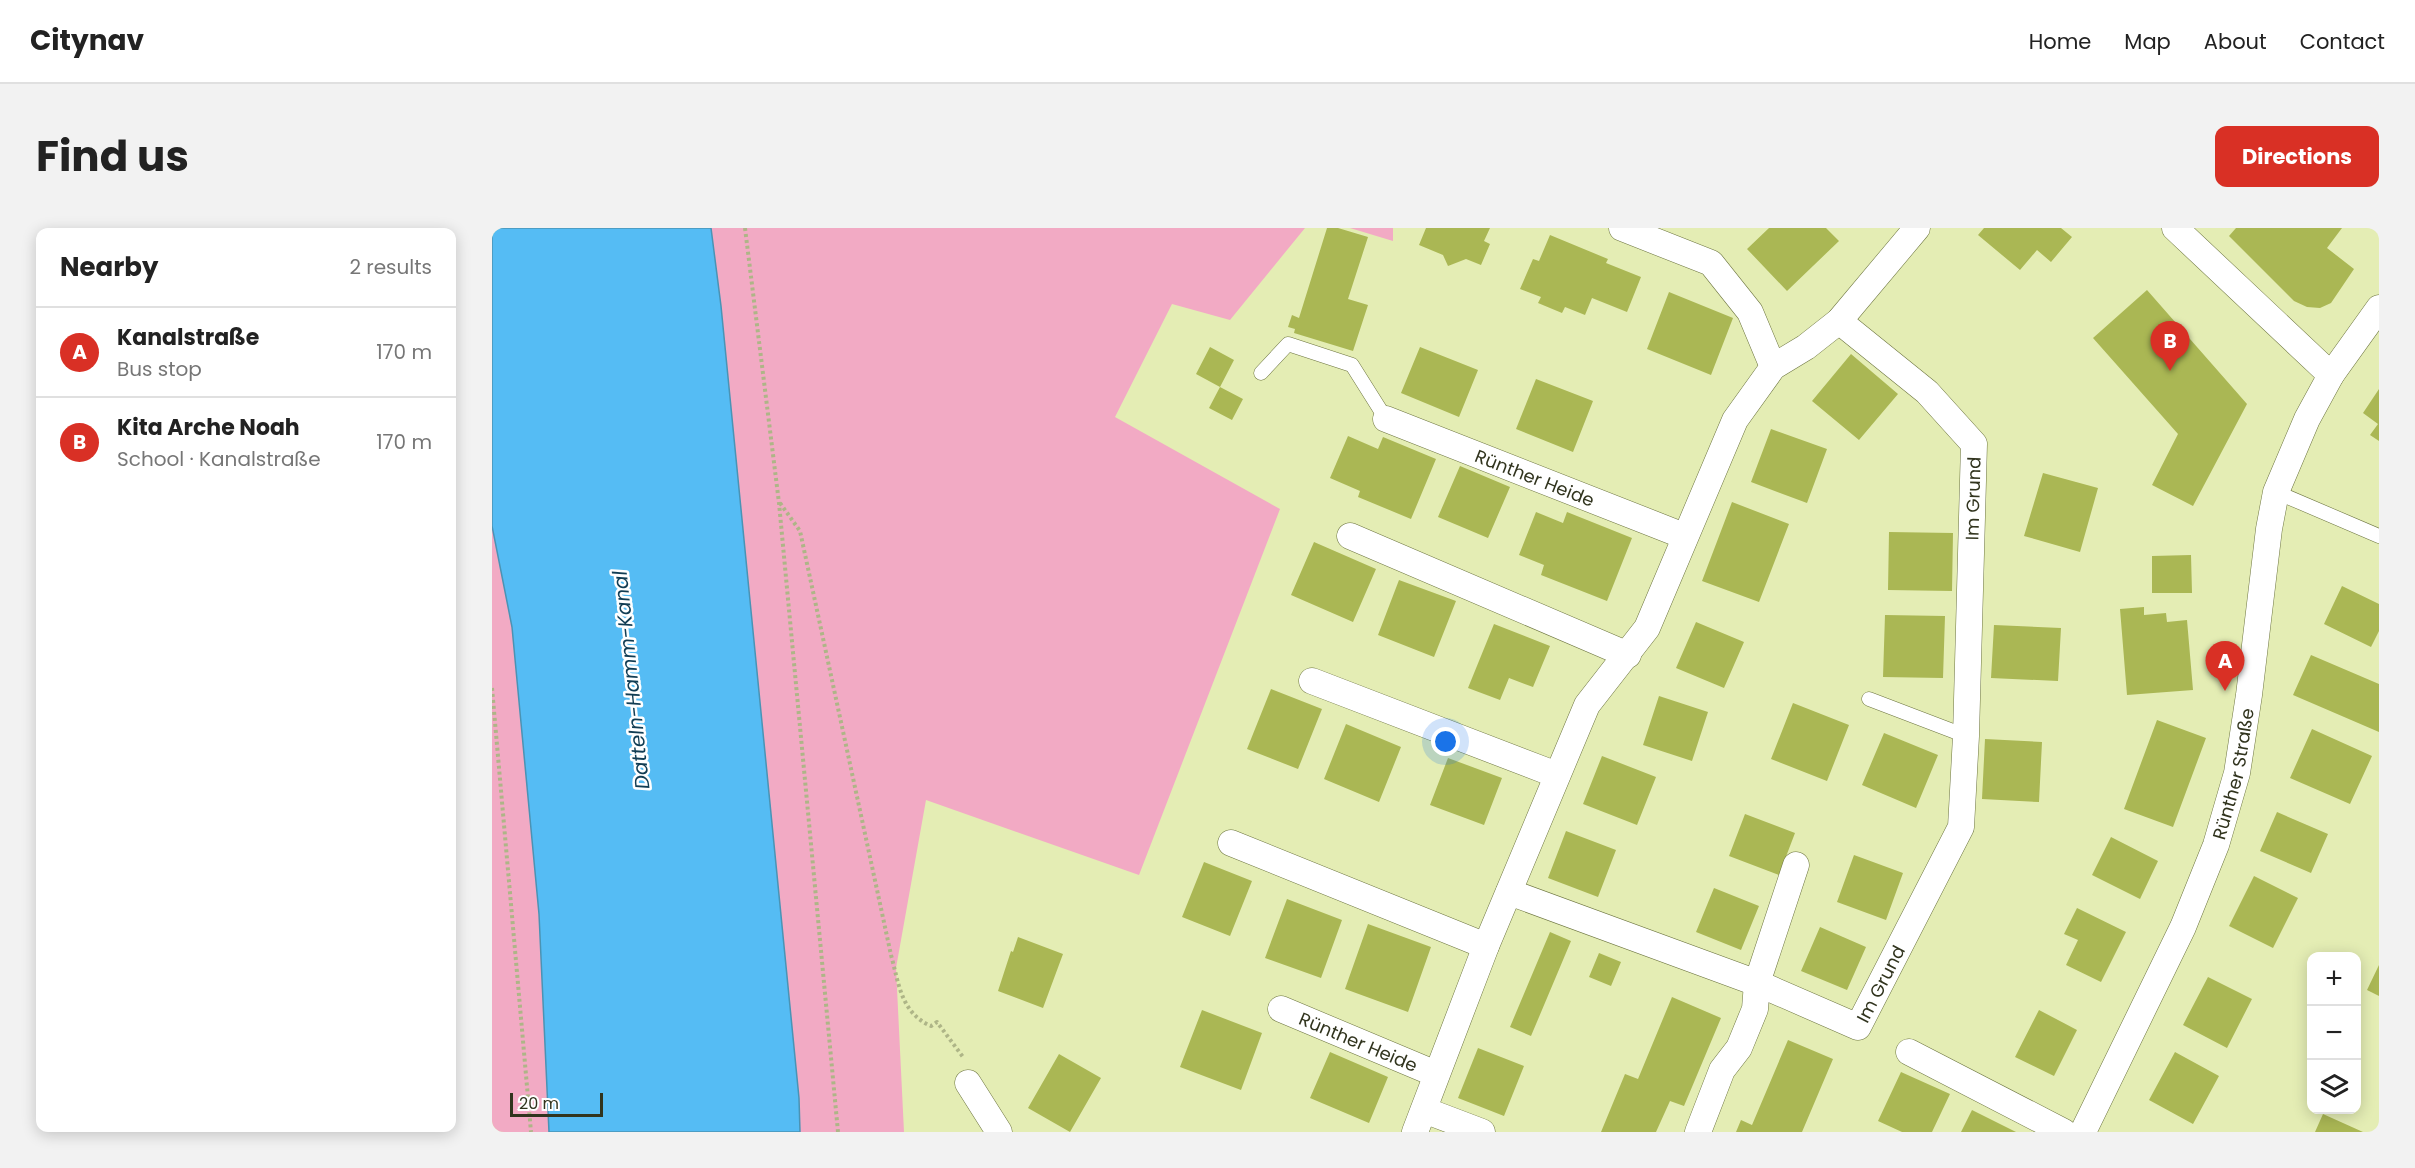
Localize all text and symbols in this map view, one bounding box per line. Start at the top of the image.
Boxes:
text: Citynav [30,21,144,60]
text: Home [2029,27,2091,56]
text: Map [2124,27,2171,56]
text: About [2204,27,2267,56]
text: Contact [2300,27,2385,56]
button: Directions [2215,126,2379,187]
text: Find us [36,127,189,186]
text: Nearby [60,249,158,285]
text: 2 results [349,253,432,281]
text: Kanalstraße [117,322,259,353]
pin: B [2150,322,2190,371]
text: A [72,338,87,366]
text: 170 m [376,338,432,366]
text: Bus stop [117,355,202,383]
text: Kita Arche Noah [117,412,300,443]
text: B [73,428,86,456]
text: 170 m [376,428,432,456]
street label: Rünther Heide [1472,443,1598,512]
text: School · Kanalstraße [117,445,321,473]
street label: Im Grund [1959,456,1986,541]
water label: Datteln-Hamm-Kanal [606,569,656,791]
pin: A [2206,642,2244,691]
street label: Rünther Straße [2206,706,2259,842]
your location [1431,727,1460,756]
street label: Im Grund [1850,941,1911,1027]
map controls [2307,952,2361,1114]
button: + [2307,952,2361,1006]
street label: Rünther Heide [1295,1006,1422,1077]
button: − [2307,1006,2361,1060]
button: layers [2307,1060,2361,1114]
scale bar [510,1090,603,1118]
text: 20 m [519,1092,559,1115]

